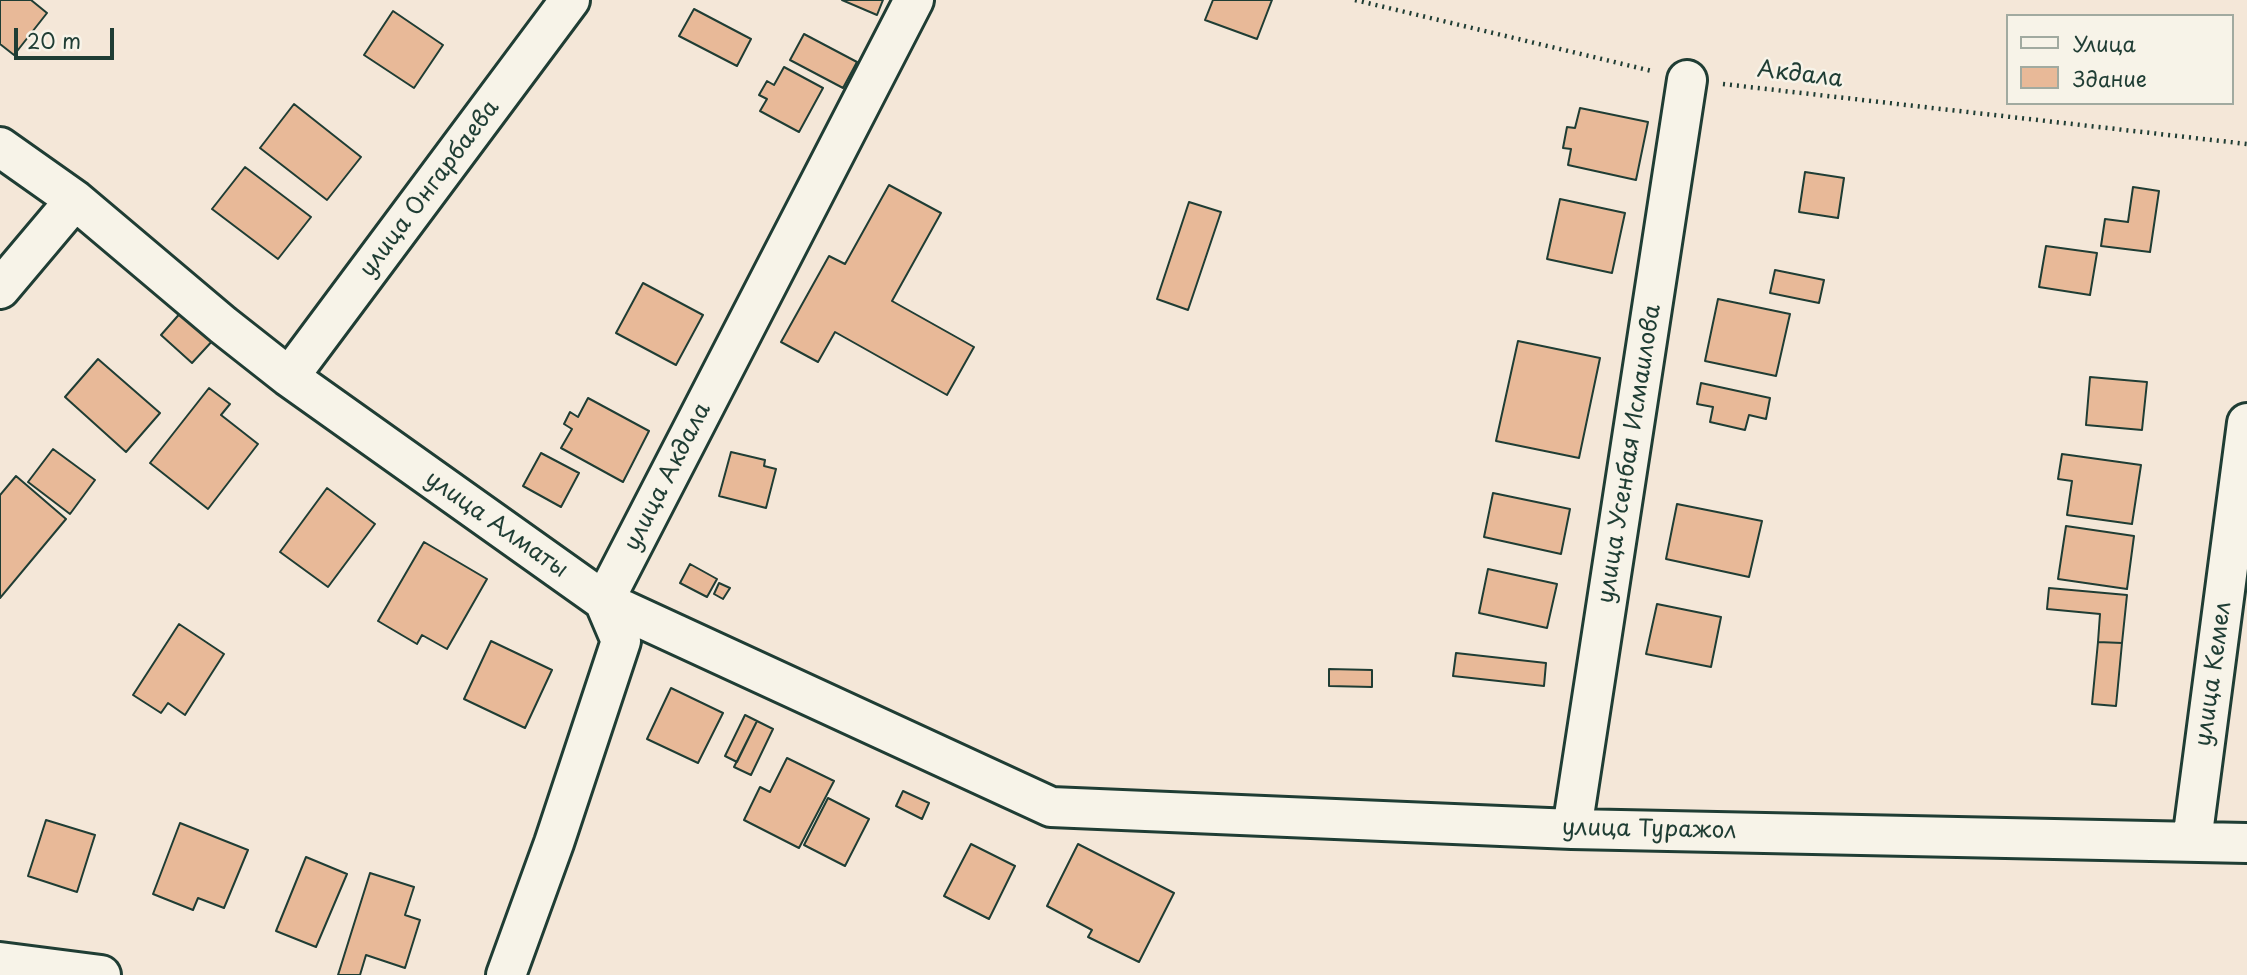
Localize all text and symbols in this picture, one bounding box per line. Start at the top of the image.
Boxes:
scale bar [18,14,117,58]
legend [2006,14,2233,105]
text: 20 m [27,24,81,56]
text: Улица [2073,27,2136,59]
street label: Акдала [1756,56,1844,94]
text: Здание [2073,62,2147,94]
street label: улица Онгарбаева [354,95,506,283]
street label: улица Усенбая Исмаилова [1593,303,1667,605]
street label: улица Акдала [619,398,717,556]
street label: улица Алматы [419,466,573,584]
street label: улица Кемел [2190,600,2238,748]
street label: улица Туражол [1562,815,1736,845]

